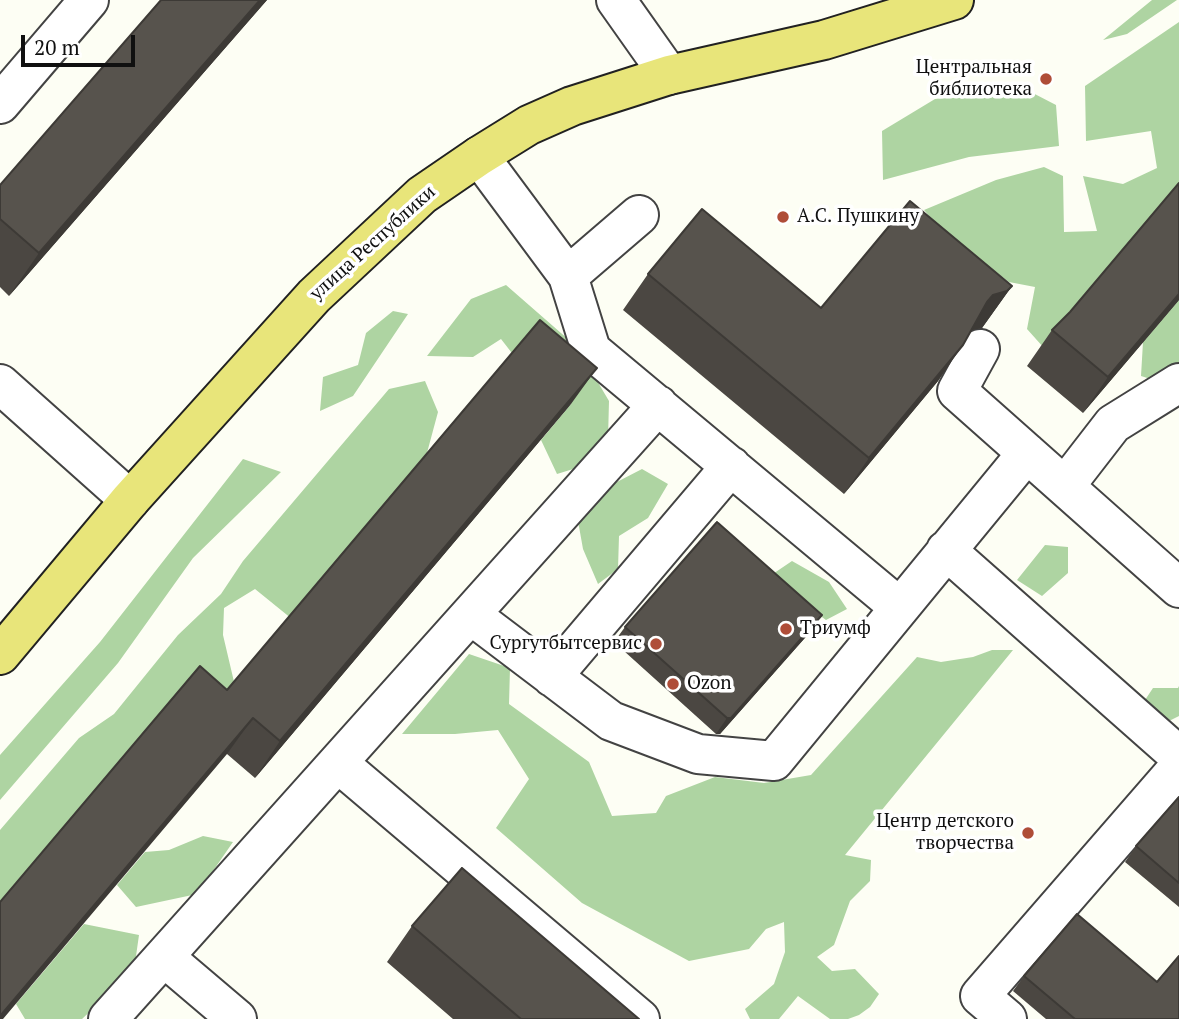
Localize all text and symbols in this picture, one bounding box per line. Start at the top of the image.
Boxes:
scale bar [24,21,138,65]
text: 20 m [34,33,80,61]
place label: Центральная библиотека [916,57,1032,101]
marker: Центральная библиотека [1038,71,1054,87]
street label: улица Республики [306,181,440,305]
place label: А.С. Пушкину [797,206,919,228]
marker: А.С. Пушкину [775,209,791,225]
place label: Триумф [800,618,871,640]
marker: Триумф [778,621,794,637]
place label: Сургутбытсервис [490,633,642,655]
marker: Сургутбытсервис [648,636,664,652]
place label: Ozon [687,673,732,695]
marker: Ozon [665,676,681,692]
place label: Центр детского творчества [876,811,1014,855]
marker: Центр детского творчества [1020,825,1036,841]

